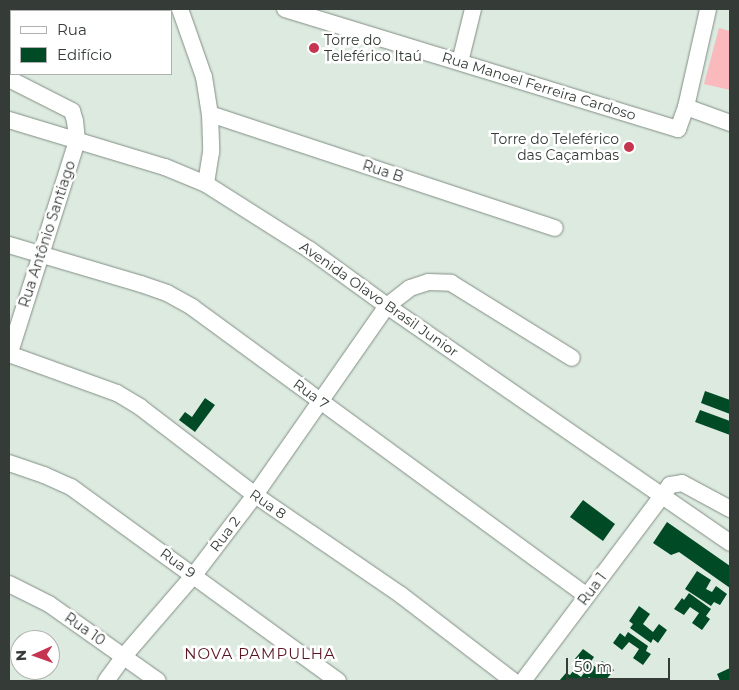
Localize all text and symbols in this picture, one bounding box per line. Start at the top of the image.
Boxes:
legend [10,10,172,75]
text: Rua [57,20,87,39]
place label: Torre do Teleférico Itaú [324,32,422,64]
marker: Torre do Teleférico Itaú [308,42,320,54]
text: Edifício [57,45,112,64]
street label: Rua Manoel Ferreira Cardoso [440,48,638,124]
place label: Torre do Teleférico das Caçambas [491,131,619,164]
marker: Torre do Teleférico das Caçambas [623,141,635,153]
street label: Rua B [360,157,406,185]
street label: Rua Antônio Santiago [15,159,79,309]
street label: Avenida Olavo Brasil Junior [297,238,461,360]
street label: Rua 7 [290,376,332,412]
street label: Rua 8 [247,486,289,522]
street label: Rua 2 [206,513,244,555]
street label: Rua 9 [157,544,199,582]
street label: Rua 1 [574,569,610,609]
street label: Rua 10 [61,609,109,649]
north arrow [10,630,60,680]
district label: NOVA PAMPULHA [183,645,337,663]
scale bar [569,648,673,680]
text: N [12,650,30,661]
text: 50 m [574,657,612,676]

